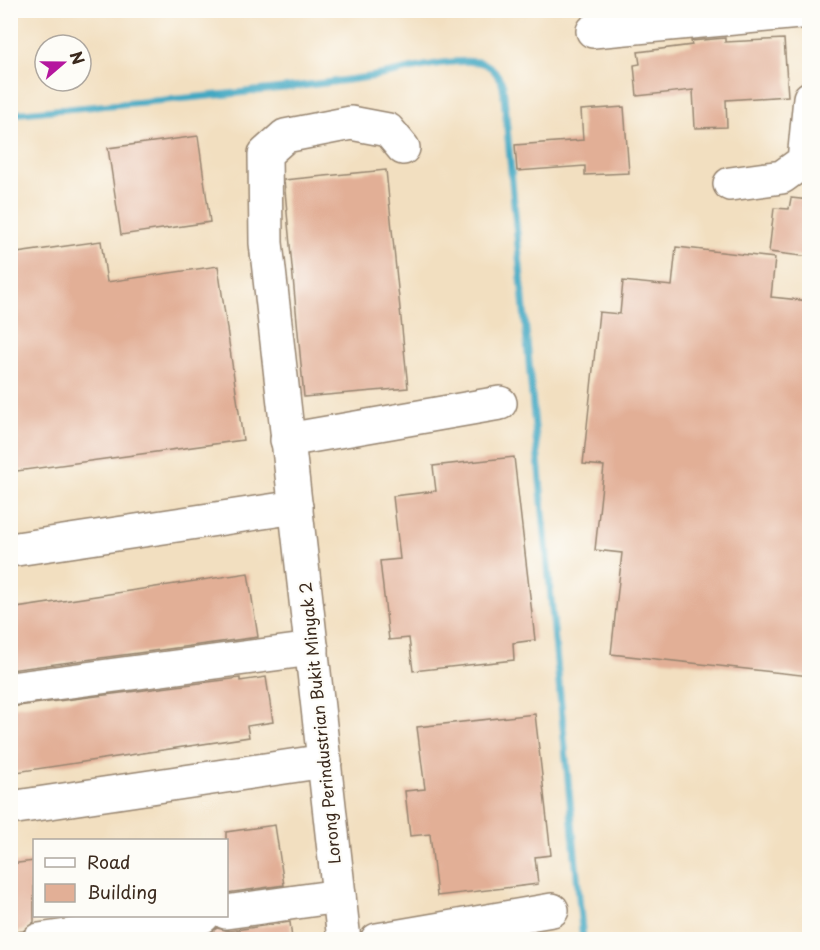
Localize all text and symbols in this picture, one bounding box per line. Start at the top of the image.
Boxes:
north arrow [33,33,93,93]
text: N [65,47,91,68]
street label: Lorong Perindustrian Bukit Minyak 2 [292,581,346,865]
legend [33,839,228,917]
text: Road [87,848,131,875]
text: Building [87,878,157,905]

